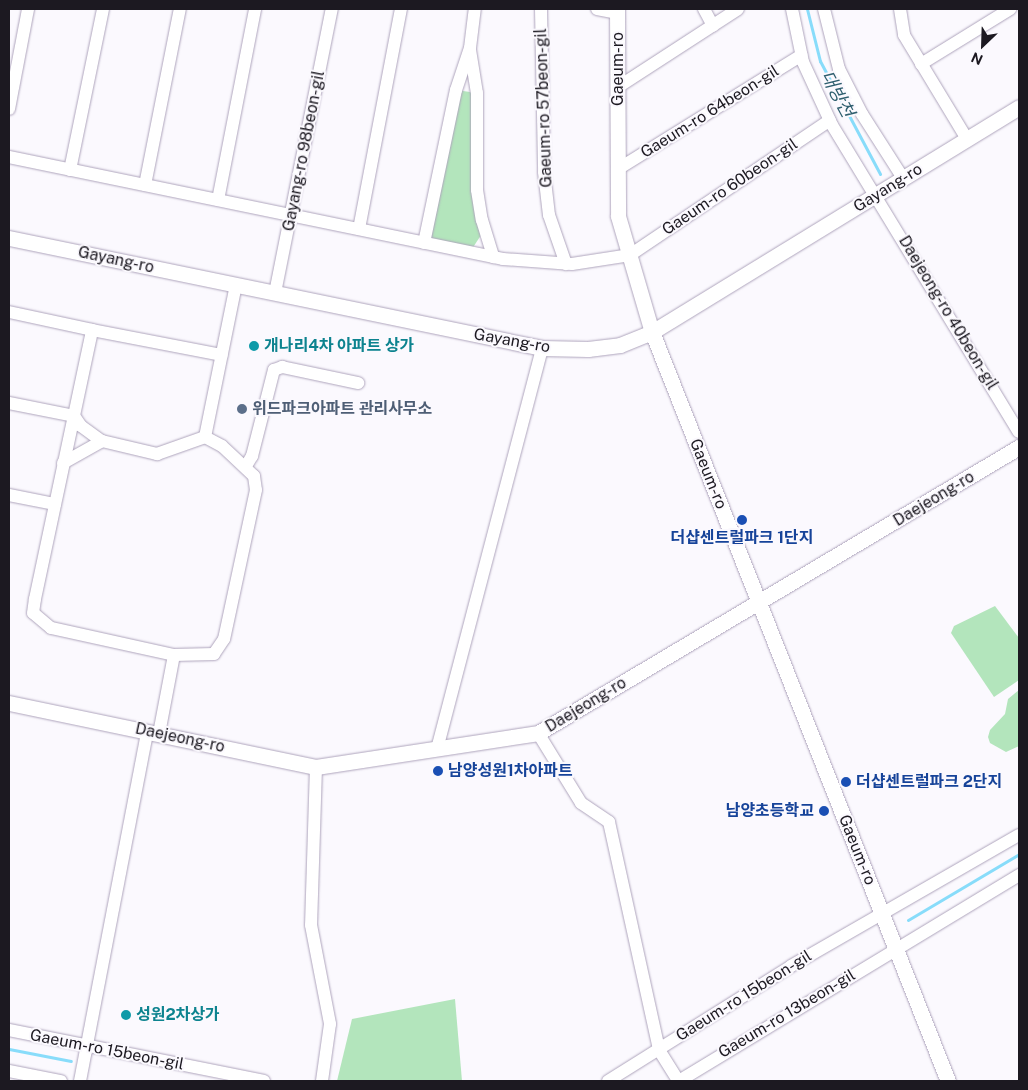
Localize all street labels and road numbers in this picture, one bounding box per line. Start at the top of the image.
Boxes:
street label: Gaeum-ro 57beon-gil [532,28,556,188]
street label: Gaeum-ro [608,32,628,106]
street label: Gaeum-ro 64beon-gil [637,62,783,162]
street label: Gayang-ro 98beon-gil [279,69,329,233]
street label: Gaeum-ro 60beon-gil [659,134,801,240]
street label: Gayang-ro [850,159,926,217]
street label: Daejeong-ro 40beon-gil [894,232,1002,394]
street label: Gayang-ro [76,243,156,277]
street label: Gayang-ro [472,325,552,357]
street label: Gaeum-ro [685,436,731,512]
street label: Daejeong-ro [890,467,978,531]
street label: Daejeong-ro [542,673,630,737]
street label: Daejeong-ro [133,719,227,757]
street label: Gaeum-ro [834,812,880,888]
street label: Gaeum-ro 15beon-gil [673,946,815,1046]
street label: Gaeum-ro 13beon-gil [715,966,859,1062]
street label: Gaeum-ro 15beon-gil [28,1026,186,1074]

